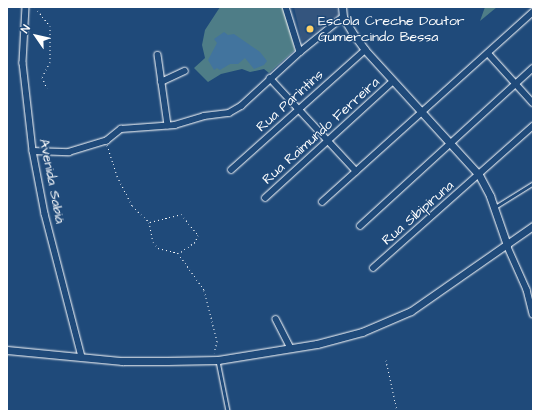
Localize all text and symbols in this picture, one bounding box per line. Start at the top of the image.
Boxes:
place label: Escola Creche Doutor Gumercindo Bessa [318,13,464,46]
north arrow [16,16,56,56]
text: N [17,22,34,36]
marker: Escola Creche Doutor Gumercindo Bessa [305,24,315,34]
street label: Rua Parintins [253,66,327,136]
street label: Rua Raimundo Ferreira [259,74,383,188]
street label: Avenida Sabiá [36,137,68,225]
street label: Rua Sibipiruna [379,177,457,249]

